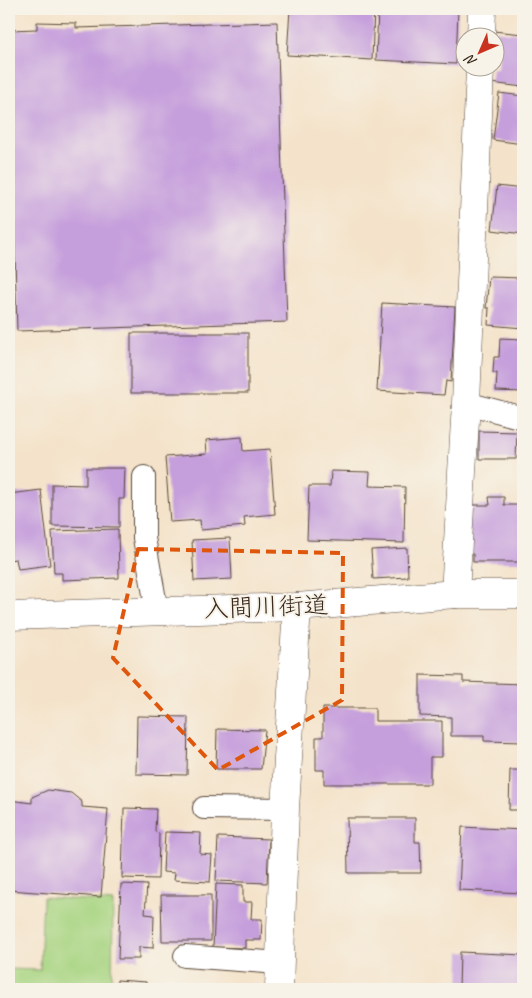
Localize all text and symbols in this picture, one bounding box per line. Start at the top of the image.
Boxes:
north arrow [454,28,504,78]
text: N [460,50,480,70]
street label: 入間川街道 [203,589,329,625]

